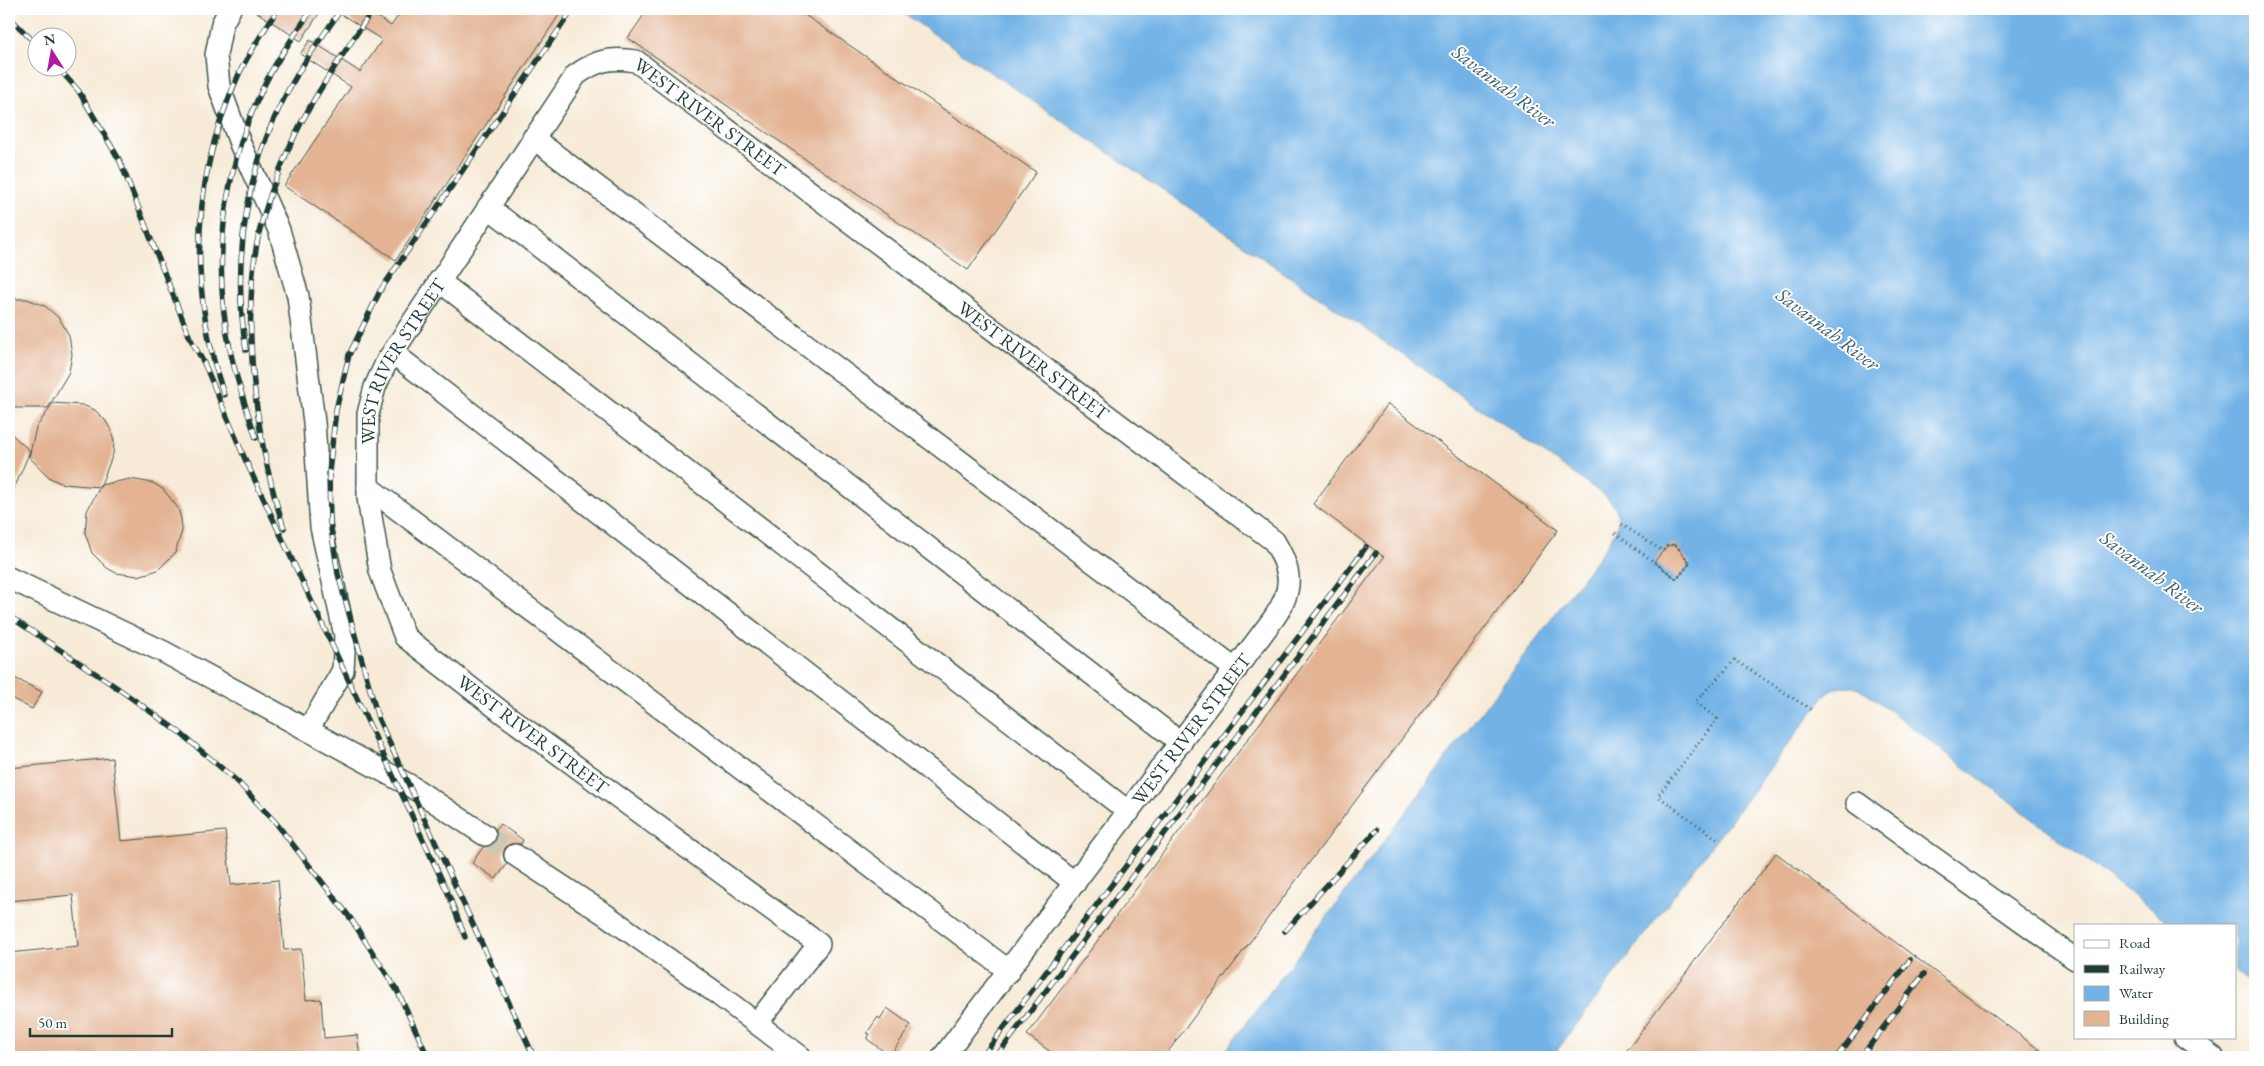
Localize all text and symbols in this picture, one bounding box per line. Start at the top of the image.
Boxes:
north arrow [28,28,78,78]
text: N [42,29,57,49]
water label: Savannah River [1446,38,1562,134]
street label: WEST RIVER STREET [629,52,791,182]
street label: WEST RIVER STREET [356,273,451,444]
water label: Savannah River [1770,281,1886,377]
street label: WEST RIVER STREET [952,295,1114,426]
water label: Savannah River [2094,524,2210,620]
street label: WEST RIVER STREET [1126,648,1257,810]
street label: WEST RIVER STREET [452,669,614,800]
legend [2074,924,2236,1038]
text: Road [2119,933,2151,952]
text: Railway [2119,959,2166,978]
text: Water [2119,983,2153,1002]
scale bar [30,1006,172,1038]
text: Building [2119,1009,2169,1028]
text: 50 m [38,1013,67,1032]

